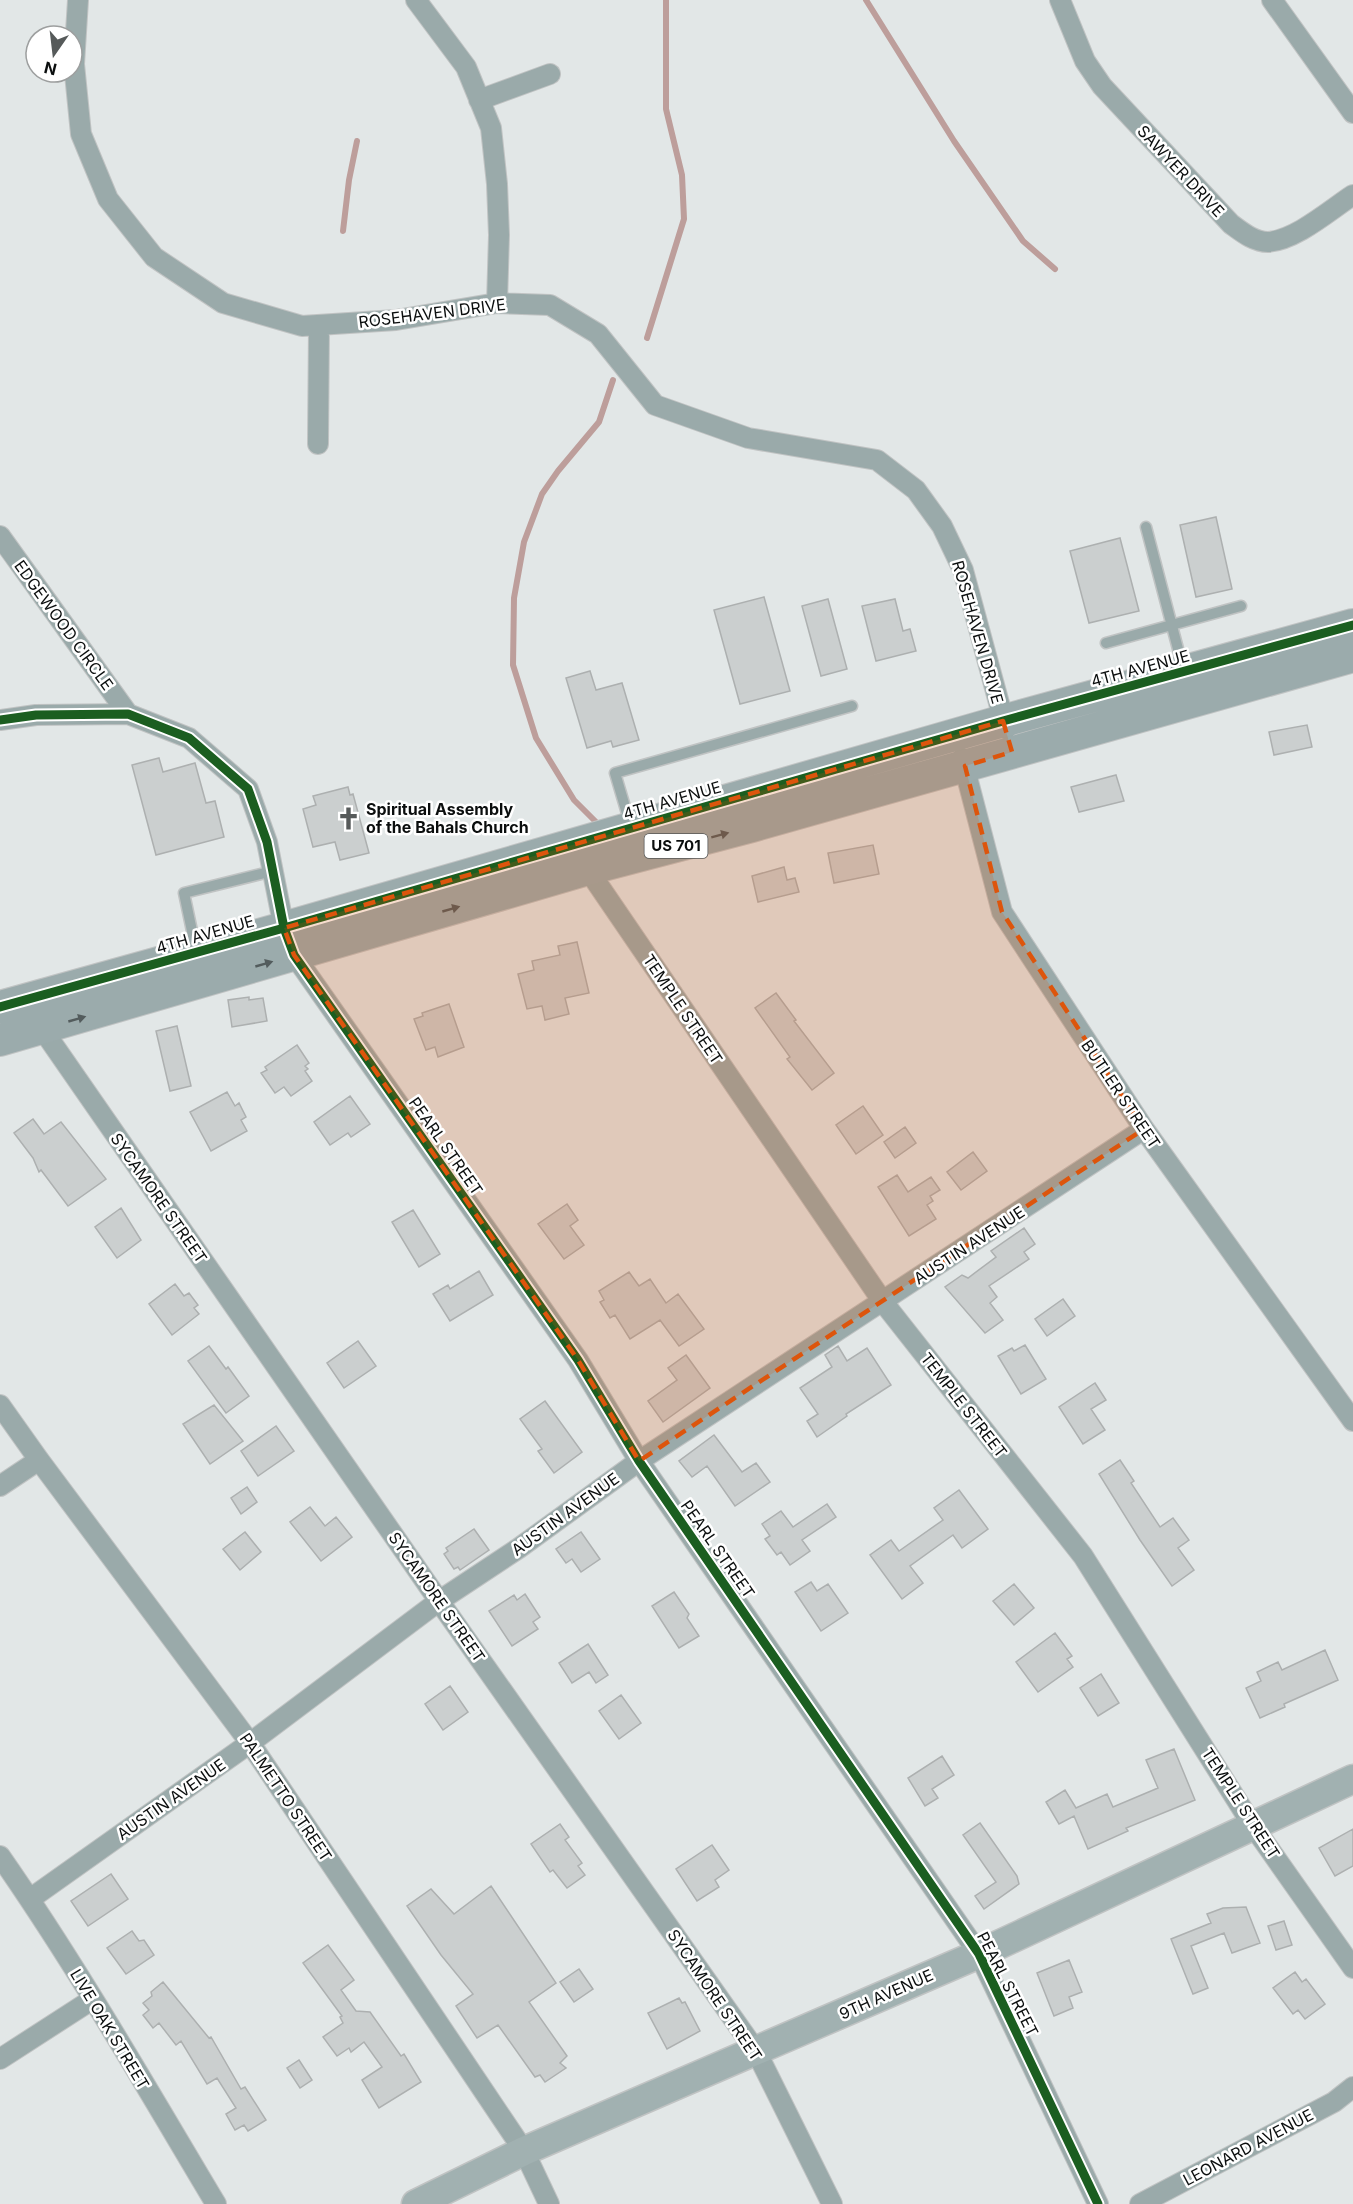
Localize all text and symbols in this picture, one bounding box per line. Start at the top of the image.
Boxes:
north arrow [24,24,84,84]
text: N [42,57,59,80]
street label: SAWYER DRIVE [1133,121,1229,221]
street label: ROSEHAVEN DRIVE [357,294,507,332]
street label: EDGEWOOD CIRCLE [10,556,118,694]
street label: ROSEHAVEN DRIVE [948,558,1008,706]
street label: 4TH AVENUE [1089,645,1191,691]
street label: 4TH AVENUE [621,776,723,824]
place label: Spiritual Assembly of the Bahals Church [366,799,529,837]
church icon: Spiritual Assembly of the Bahals Church [335,805,361,831]
one-way arrow [711,829,729,839]
road number: US 701 [644,834,708,858]
one-way arrow [442,904,460,913]
street label: 4TH AVENUE [154,910,256,958]
street label: TEMPLE STREET [639,950,727,1068]
one-way arrow [255,959,273,968]
one-way arrow [68,1014,86,1023]
street label: BUTLER STREET [1077,1036,1165,1152]
street label: PEARL STREET [405,1093,487,1199]
street label: SYCAMORE STREET [106,1129,212,1267]
street label: AUSTIN AVENUE [910,1202,1028,1288]
street label: TEMPLE STREET [917,1348,1011,1462]
street label: AUSTIN AVENUE [507,1468,623,1560]
street label: PEARL STREET [677,1496,759,1602]
street label: SYCAMORE STREET [384,1528,490,1666]
street label: PALMETTO STREET [236,1729,336,1865]
street label: TEMPLE STREET [1198,1744,1284,1862]
street label: AUSTIN AVENUE [113,1754,229,1844]
street label: SYCAMORE STREET [663,1925,767,2065]
street label: PEARL STREET [973,1928,1043,2040]
street label: 9TH AVENUE [836,1964,936,2024]
street label: LIVE OAK STREET [66,1965,154,2093]
street label: LEONARD AVENUE [1180,2104,1316,2190]

